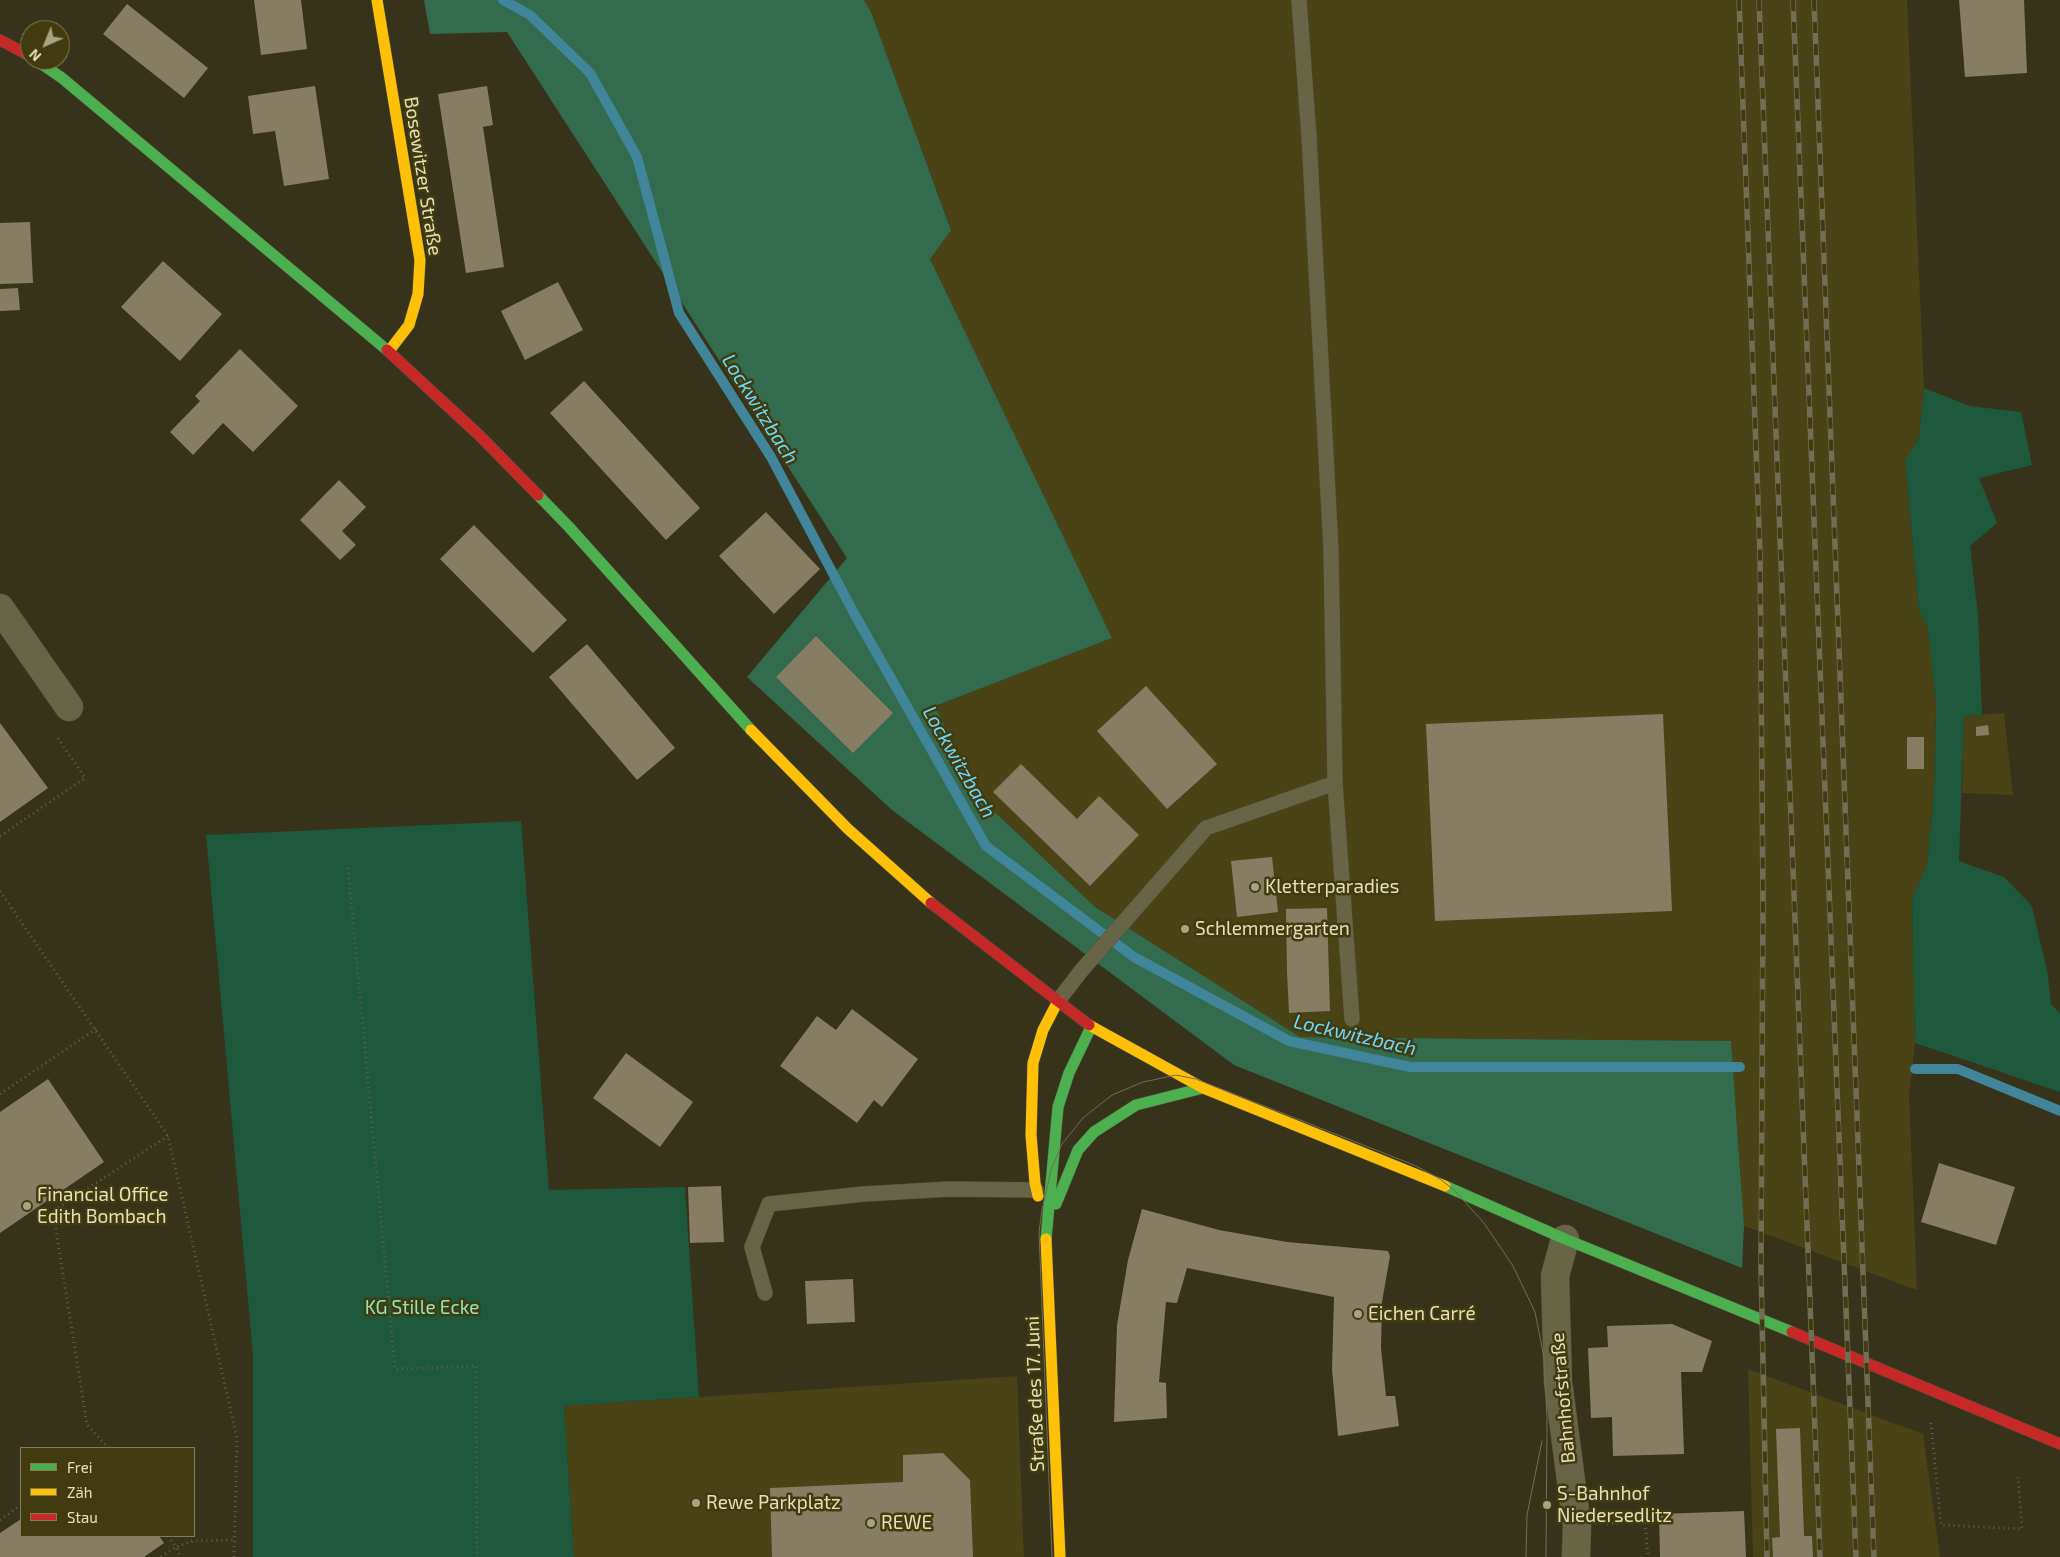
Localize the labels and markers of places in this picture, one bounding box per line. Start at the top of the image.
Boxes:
place label: Kletterparadies [1265,876,1399,898]
marker: Kletterparadies [1249,881,1261,893]
place label: Schlemmergarten [1195,918,1350,940]
marker: Schlemmergarten [1179,923,1191,935]
place label: Financial Office Edith Bombach [37,1184,168,1228]
marker: Financial Office Edith Bombach [21,1200,33,1212]
place label: Eichen Carré [1368,1303,1476,1325]
marker: Eichen Carré [1352,1308,1364,1320]
place label: S-Bahnhof Niedersedlitz [1557,1483,1672,1527]
place label: Rewe Parkplatz [706,1492,841,1514]
marker: Rewe Parkplatz [690,1497,702,1509]
marker: S-Bahnhof Niedersedlitz [1541,1499,1553,1511]
place label: REWE [881,1512,932,1534]
marker: REWE [865,1517,877,1529]

